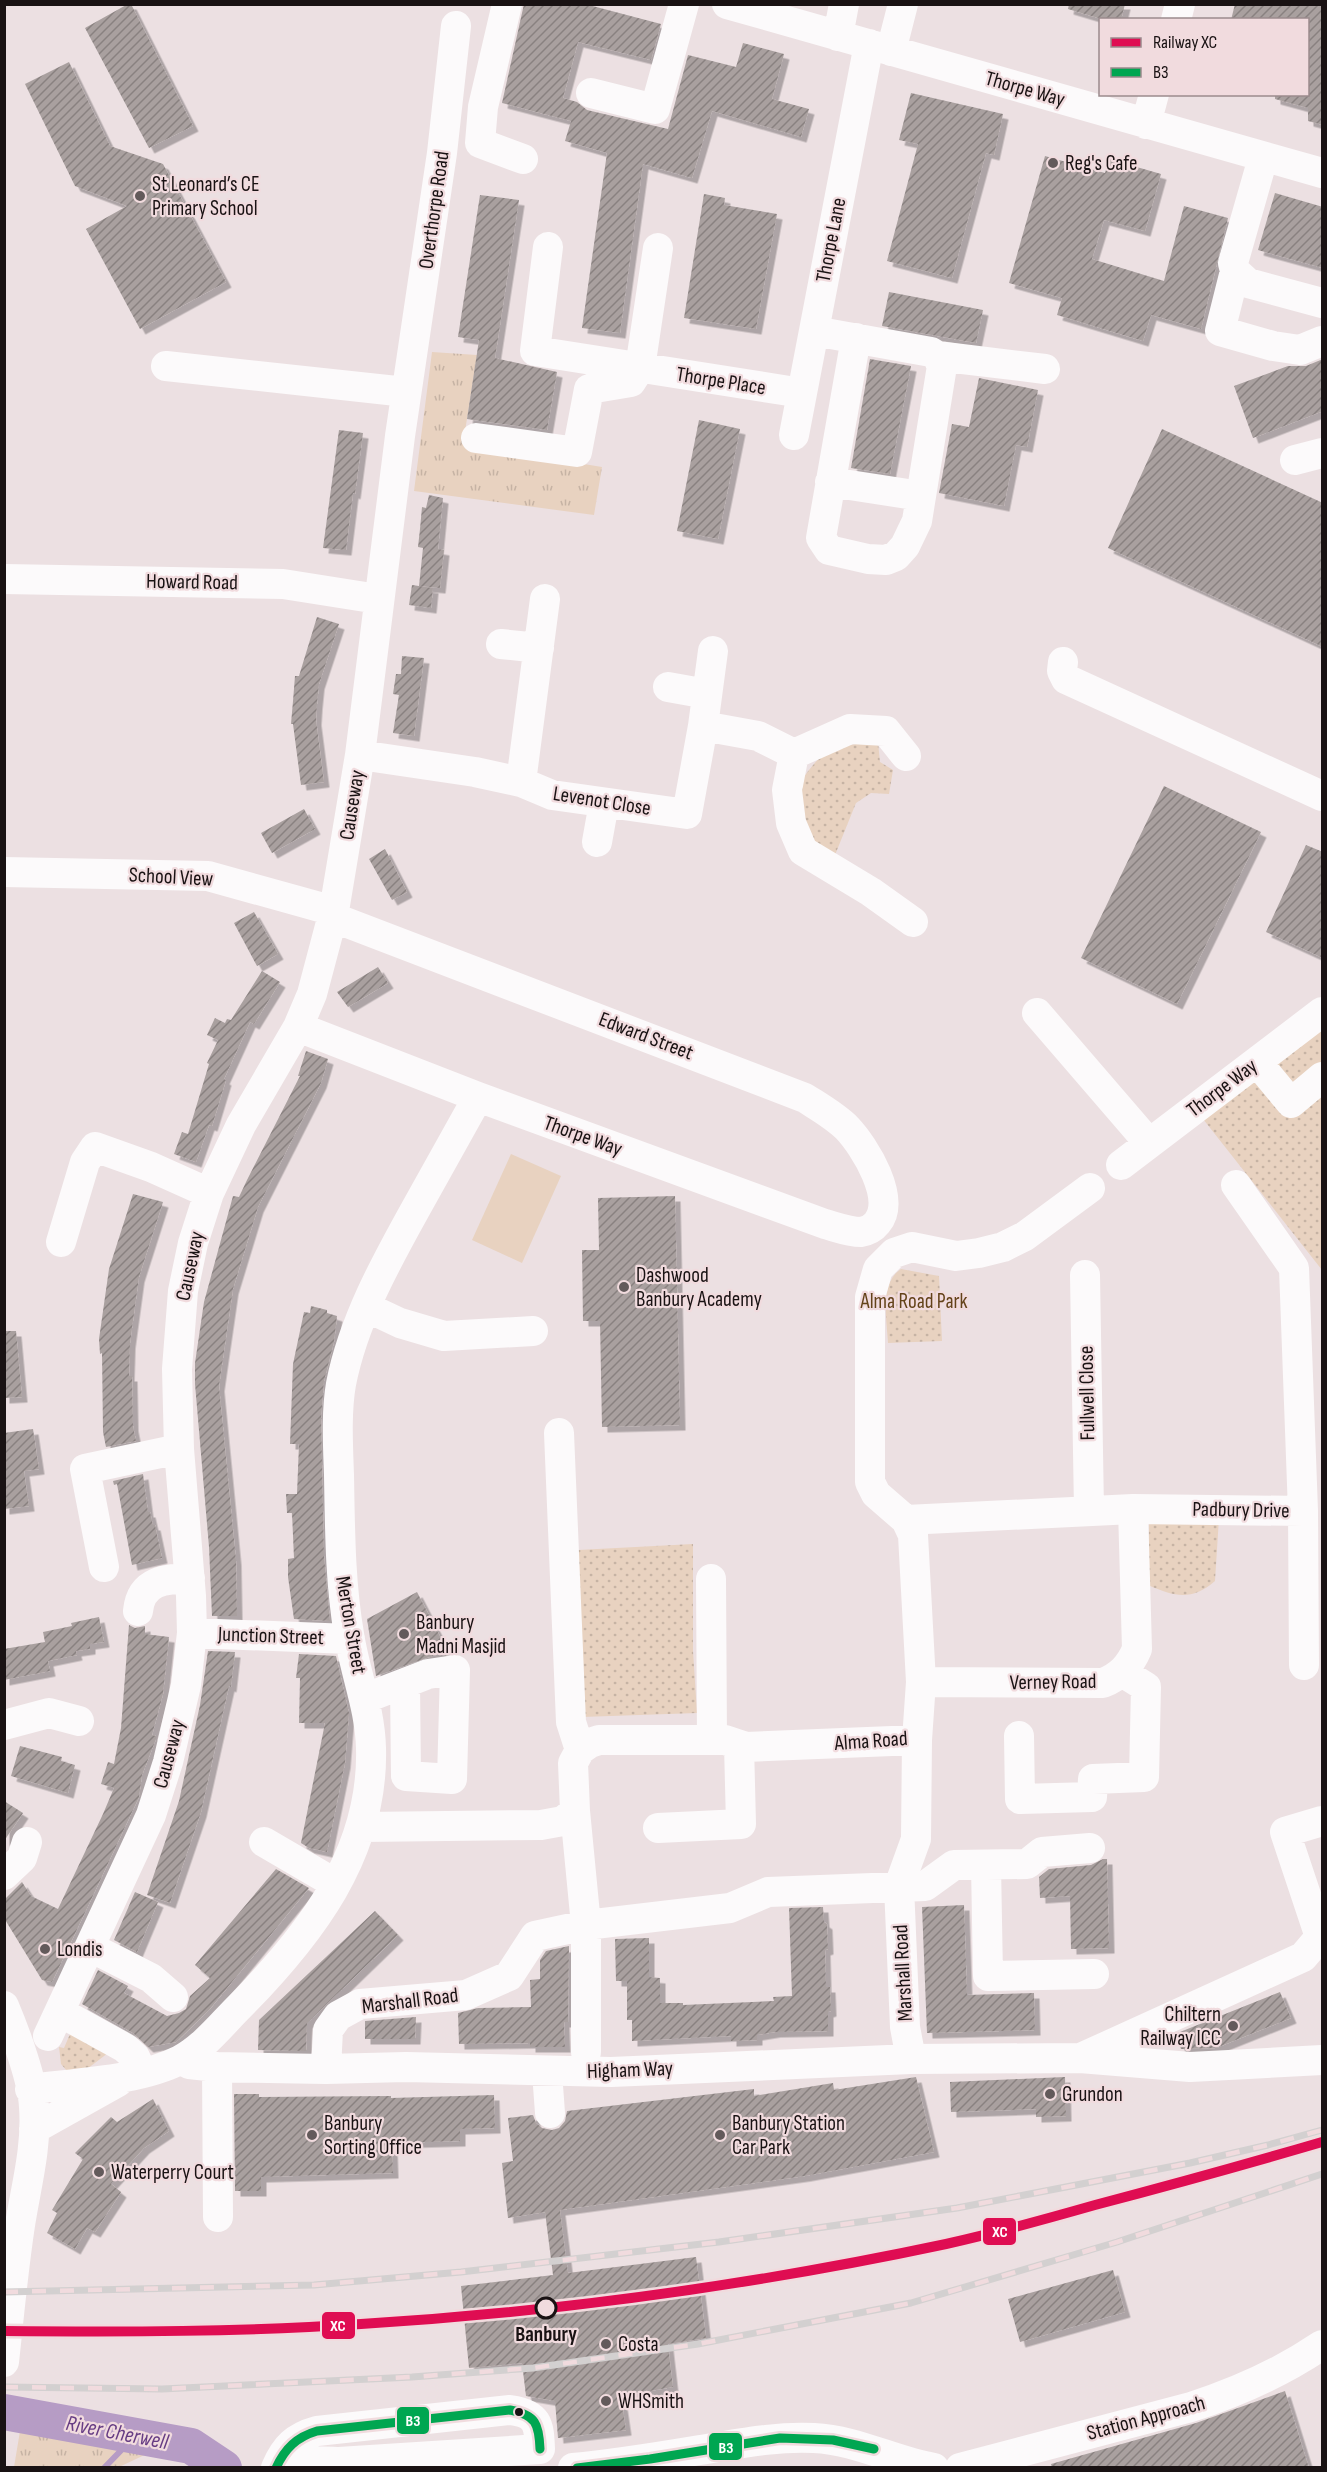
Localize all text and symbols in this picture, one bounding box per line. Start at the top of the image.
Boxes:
legend [1099,18,1309,96]
text: Railway XC [1153,32,1217,53]
text: B3 [1153,62,1169,83]
street label: Thorpe Way [982,66,1068,112]
street label: Overthorpe Road [413,150,455,270]
place label: Reg's Cafe [1065,151,1137,176]
marker: Reg's Cafe [1046,156,1060,170]
place label: St Leonard’s CE Primary School [152,172,260,221]
marker: St Leonard’s CE Primary School [133,189,147,203]
street label: Thorpe Lane [811,195,851,285]
street label: Thorpe Place [675,362,767,400]
street label: Howard Road [146,569,238,595]
street label: Causeway [334,768,370,842]
street label: Levenot Close [551,781,653,821]
street label: School View [128,862,214,892]
street label: Edward Street [595,1007,697,1065]
street label: Thorpe Way [1182,1053,1262,1123]
street label: Thorpe Way [540,1110,626,1162]
street label: Causeway [170,1229,210,1303]
place label: Dashwood Banbury Academy [636,1263,762,1312]
marker: Dashwood Banbury Academy [617,1280,631,1294]
park label: Alma Road Park [859,1289,968,1314]
street label: Fullwell Close [1074,1345,1100,1441]
street label: Padbury Drive [1192,1497,1290,1523]
street label: Merton Street [330,1574,372,1676]
place label: Banbury Madni Masjid [416,1610,506,1659]
street label: Junction Street [217,1622,324,1650]
marker: Banbury Madni Masjid [397,1627,411,1641]
street label: Verney Road [1009,1669,1097,1695]
street label: Causeway [148,1717,190,1791]
street label: Alma Road [833,1726,908,1756]
street label: Marshall Road [888,1924,918,2022]
place label: Londis [57,1937,102,1962]
marker: Londis [38,1942,52,1956]
street label: Marshall Road [360,1983,460,2019]
place label: Chiltern Railway ICC [1140,2002,1221,2051]
marker: Chiltern Railway ICC [1226,2019,1240,2033]
street label: Higham Way [587,2056,673,2084]
place label: Grundon [1062,2082,1123,2107]
marker: Grundon [1043,2087,1057,2101]
place label: Banbury Sorting Office [324,2111,422,2160]
place label: Banbury Station Car Park [732,2111,845,2160]
marker: Banbury Sorting Office [305,2128,319,2142]
marker: Banbury Station Car Park [713,2128,727,2142]
place label: Waterperry Court [111,2160,234,2185]
marker: Waterperry Court [92,2165,106,2179]
line badge: XC [982,2217,1017,2246]
text: XC [991,2223,1008,2242]
marker: Banbury [535,2297,557,2319]
line badge: XC [321,2311,356,2340]
text: XC [329,2317,346,2336]
place label: Banbury [515,2322,577,2347]
place label: Costa [618,2332,659,2357]
marker: Costa [599,2337,613,2351]
place label: WHSmith [618,2389,684,2414]
street label: Station Approach [1084,2390,1208,2446]
marker: WHSmith [599,2394,613,2408]
line badge: B3 [396,2406,430,2435]
unlabelled marker [513,2406,525,2418]
water label: River Cherwell [64,2410,171,2456]
text: B3 [406,2412,420,2431]
line badge: B3 [708,2432,743,2461]
text: B3 [719,2439,733,2458]

